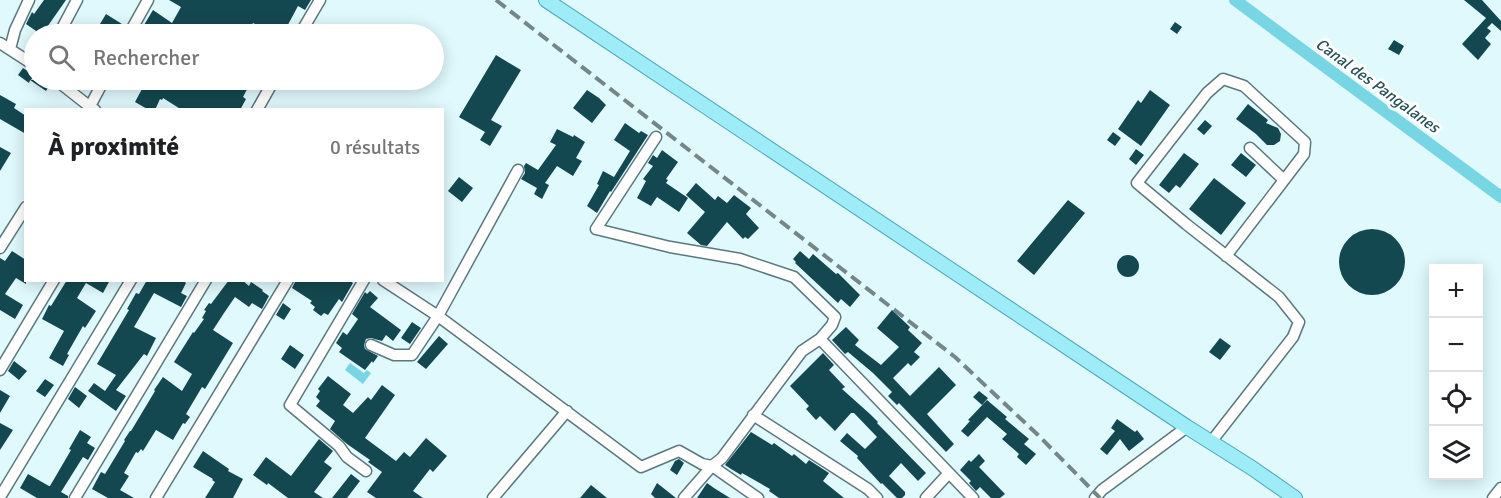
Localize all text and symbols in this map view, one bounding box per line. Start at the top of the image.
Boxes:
search box [24,24,444,90]
water label: Canal des Pangalanes [1311,34,1445,139]
icon: search [45,41,78,74]
text: Rechercher [93,44,199,71]
text: À proximité [48,131,179,163]
text: 0 résultats [330,135,420,160]
map controls [1429,264,1483,480]
button: + [1429,264,1483,318]
button: − [1429,318,1483,372]
button: locate [1429,372,1483,426]
button: layers [1429,426,1483,480]

